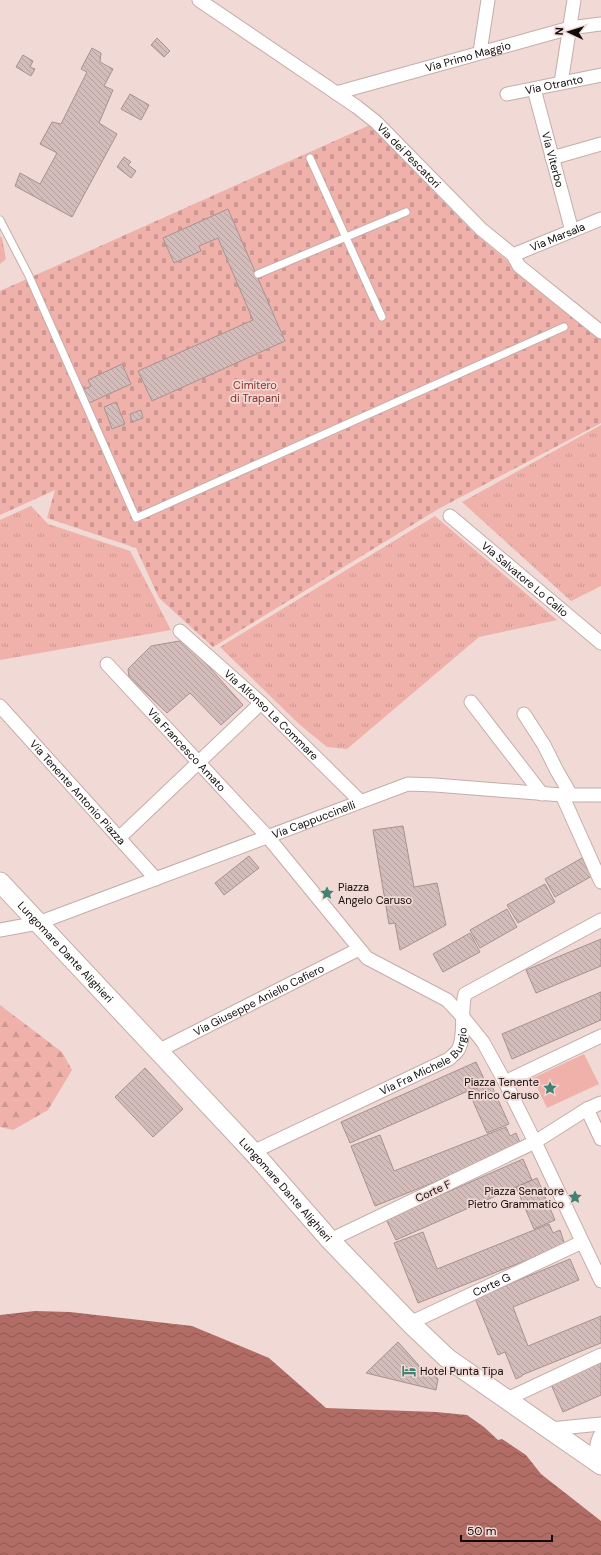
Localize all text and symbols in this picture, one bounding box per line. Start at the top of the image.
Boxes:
north arrow [549,12,589,52]
text: N [552,27,566,36]
street label: Via Primo Maggio [424,38,512,75]
street label: Via Otranto [524,72,584,97]
street label: Via dei Pescatori [374,120,444,191]
street label: Via Viterbo [539,130,567,189]
street label: Via Marsala [528,219,587,254]
park label: Cimitero di Trapani [230,378,280,405]
street label: Via Salvatore Lo Calio [479,539,571,620]
street label: Via Alfonso La Commare [221,667,321,763]
street label: Via Francesco Amato [145,705,229,794]
street label: Via Tenente Antonio Piazza [27,737,129,848]
street label: Via Cappuccinelli [270,797,357,842]
place label: Piazza Angelo Caruso [338,880,412,907]
place icon: Piazza Angelo Caruso [319,885,335,901]
street label: Lungomare Dante Alighieri [15,899,116,1006]
street label: Via Giuseppe Aniello Cafiero [191,961,326,1039]
street label: Via Fra Michele Burgio [377,1027,470,1098]
place label: Piazza Tenente Enrico Caruso [464,1075,539,1102]
place icon: Piazza Tenente Enrico Caruso [542,1080,558,1096]
street label: Lungomare Dante Alighieri [236,1135,335,1244]
street label: Corte F [413,1177,453,1205]
place label: Piazza Senatore Pietro Grammatico [468,1184,564,1211]
place icon: Piazza Senatore Pietro Grammatico [567,1189,583,1205]
street label: Corte G [470,1270,513,1300]
hotel icon: Hotel Punta Tipa [401,1363,417,1379]
place label: Hotel Punta Tipa [420,1364,503,1378]
scale bar [461,1517,552,1543]
text: 50 m [467,1523,496,1539]

